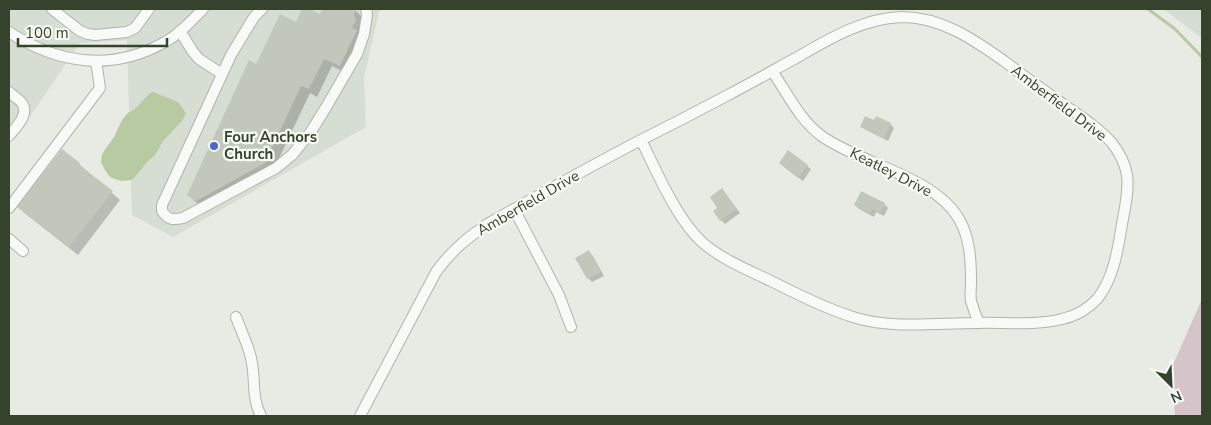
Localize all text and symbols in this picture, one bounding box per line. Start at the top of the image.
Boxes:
scale bar [18,15,166,47]
text: 100 m [25,23,69,43]
street label: Amberfield Drive [1007,60,1111,146]
place label: Four Anchors Church [224,127,317,164]
marker: Four Anchors Church [208,140,220,152]
street label: Keatley Drive [846,143,936,201]
street label: Amberfield Drive [473,166,583,240]
north arrow [1146,360,1196,410]
text: N [1167,386,1185,407]

